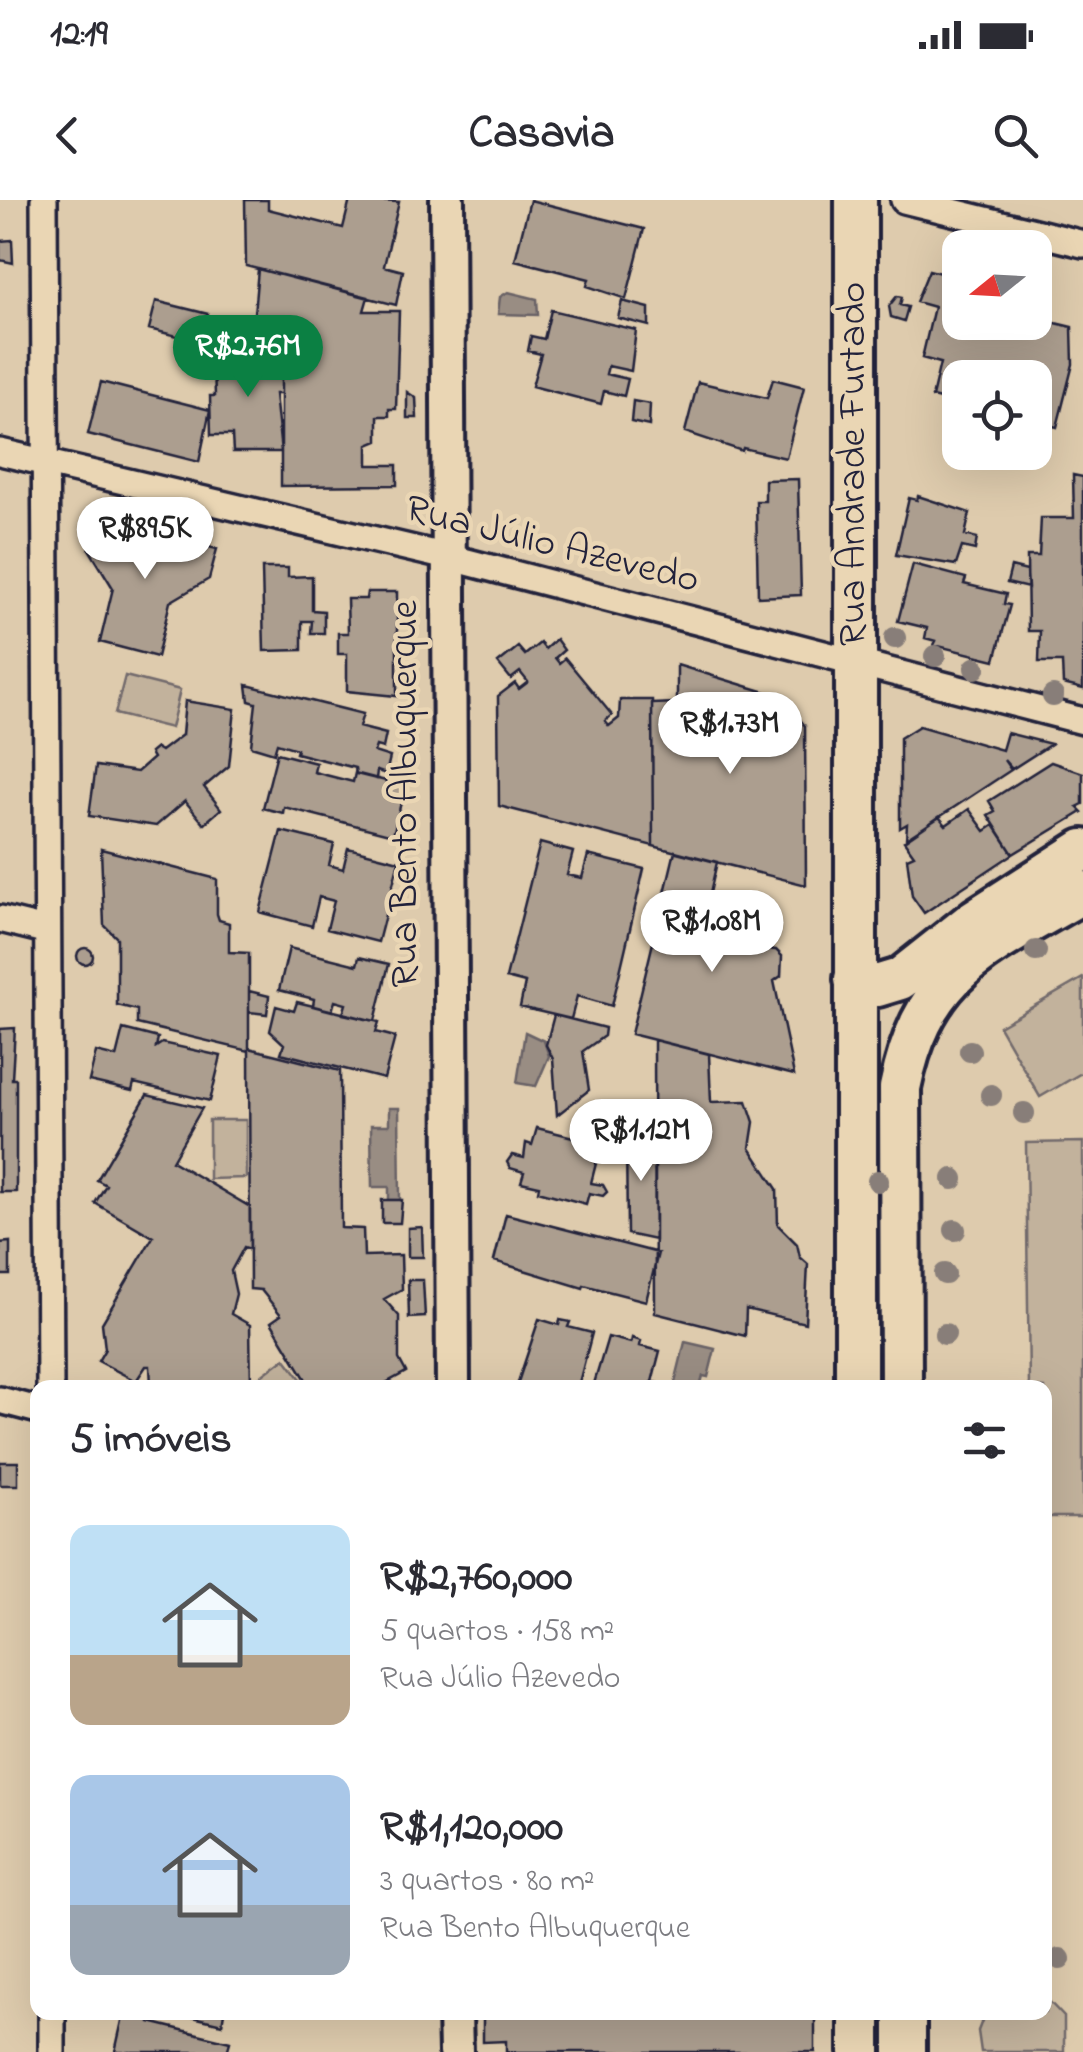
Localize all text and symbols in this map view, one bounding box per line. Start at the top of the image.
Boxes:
text: 12:19 [50,7,108,63]
text: Casavia [469,102,614,168]
icon: back [40,108,95,163]
icon: search [988,108,1043,163]
north arrow [942,230,1052,340]
map controls [942,230,1052,470]
street label: Rua Andrade Furtado [825,282,884,646]
pin: R$2.76M [156,315,340,400]
text: R$2.76M [195,324,301,371]
button: locate [942,360,1052,470]
street label: Rua Júlio Azevedo [399,481,705,611]
pin: R$895K [64,497,226,582]
text: R$895K [99,506,191,553]
street label: Rua Bento Albuquerque [377,600,436,988]
pin: R$1.73M [638,692,822,777]
text: R$1.73M [680,701,780,748]
pin: R$1.08M [620,890,804,975]
text: R$1.08M [662,899,762,946]
pin: R$1.12M [549,1099,733,1184]
text: R$1.12M [591,1108,691,1155]
text: 5 imóveis [70,1410,232,1471]
icon: filters [957,1413,1012,1468]
text: R$2,760,000 [380,1548,572,1609]
icon: home [150,1565,270,1685]
text: 5 quartos · 158 m² [380,1609,614,1656]
text: Rua Júlio Azevedo [380,1656,621,1703]
text: R$1,120,000 [380,1798,563,1859]
icon: home [150,1815,270,1935]
text: 3 quartos · 80 m² [380,1859,595,1906]
text: Rua Bento Albuquerque [380,1906,690,1953]

